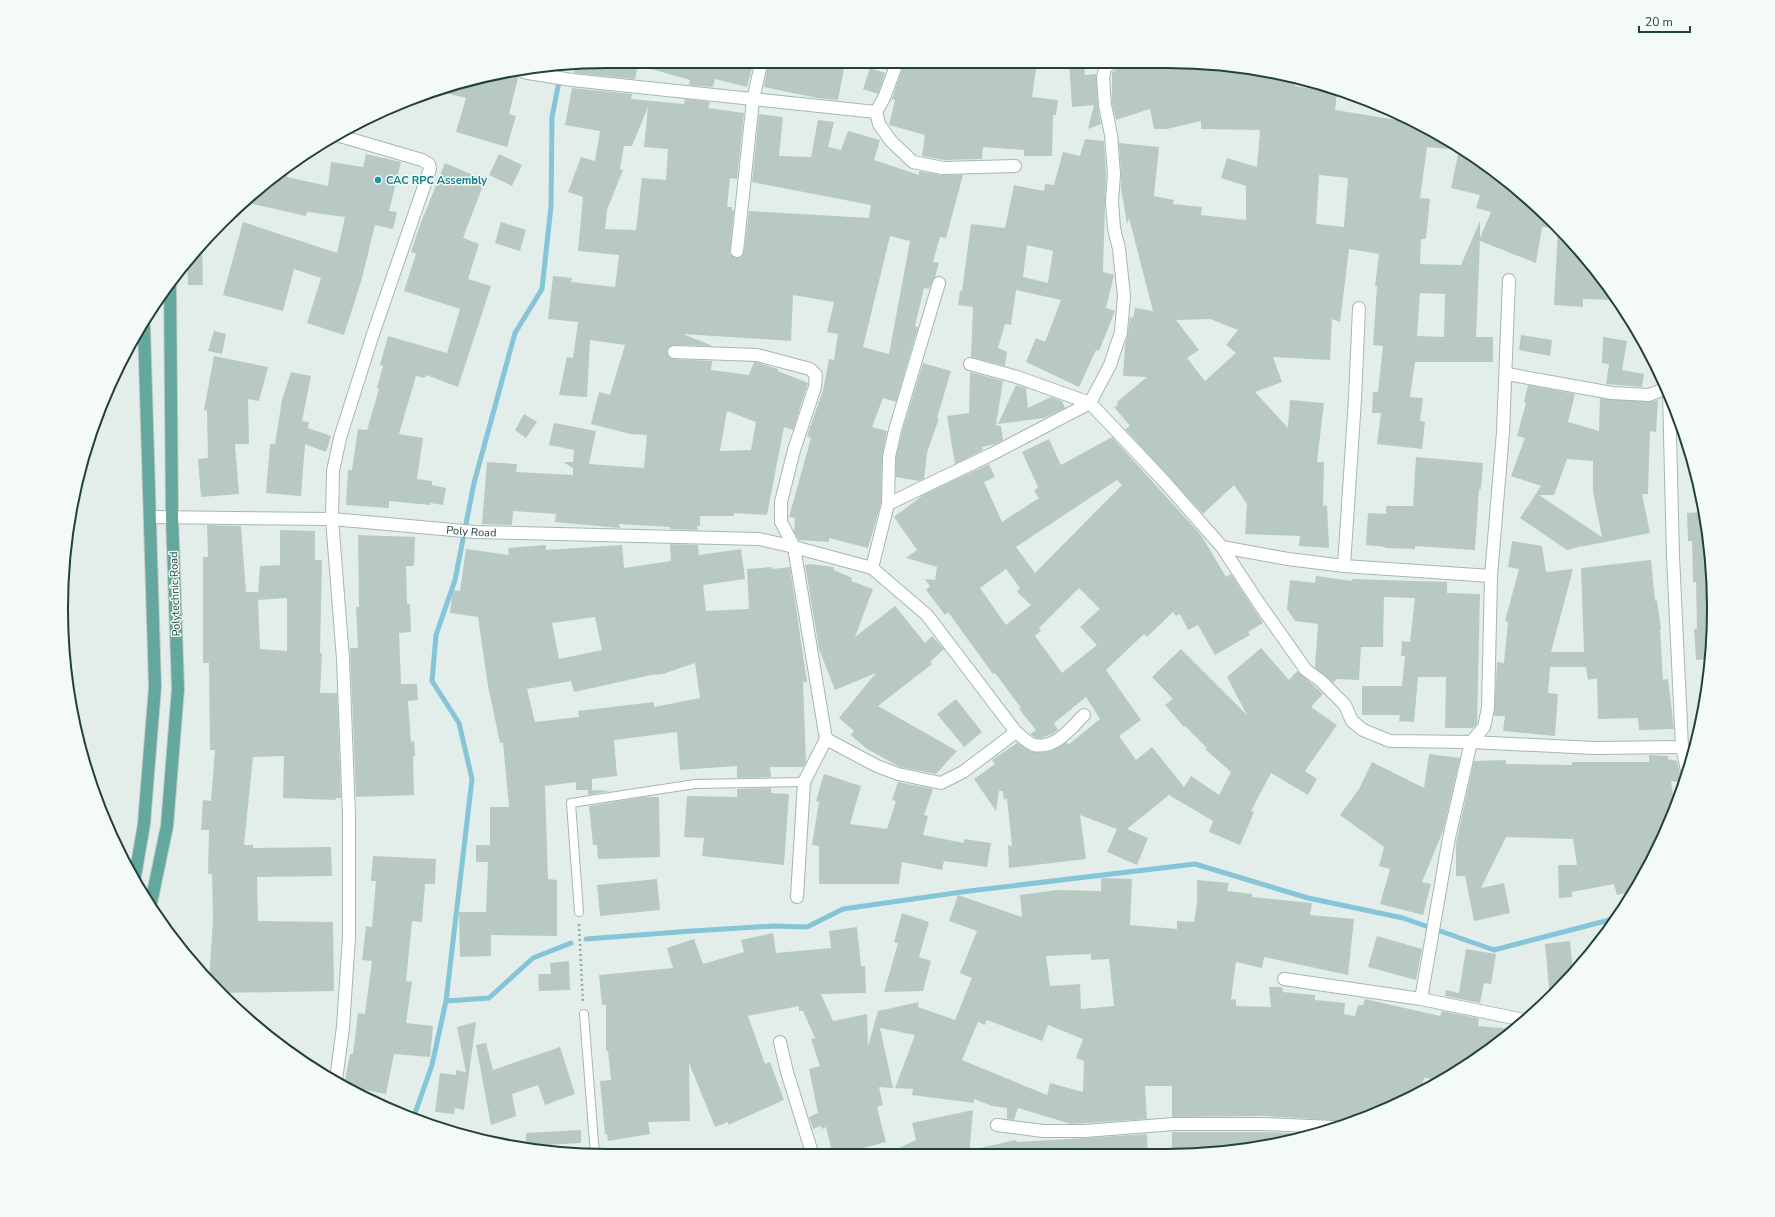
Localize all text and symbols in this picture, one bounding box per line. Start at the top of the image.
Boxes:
scale bar [1639,8,1690,34]
text: 20 m [1645,14,1673,30]
place label: CAC RPC Assembly [386,173,487,188]
marker: CAC RPC Assembly [373,175,383,185]
street label: Poly Road [446,522,497,540]
street label: Polytechnic Road [166,551,184,637]

